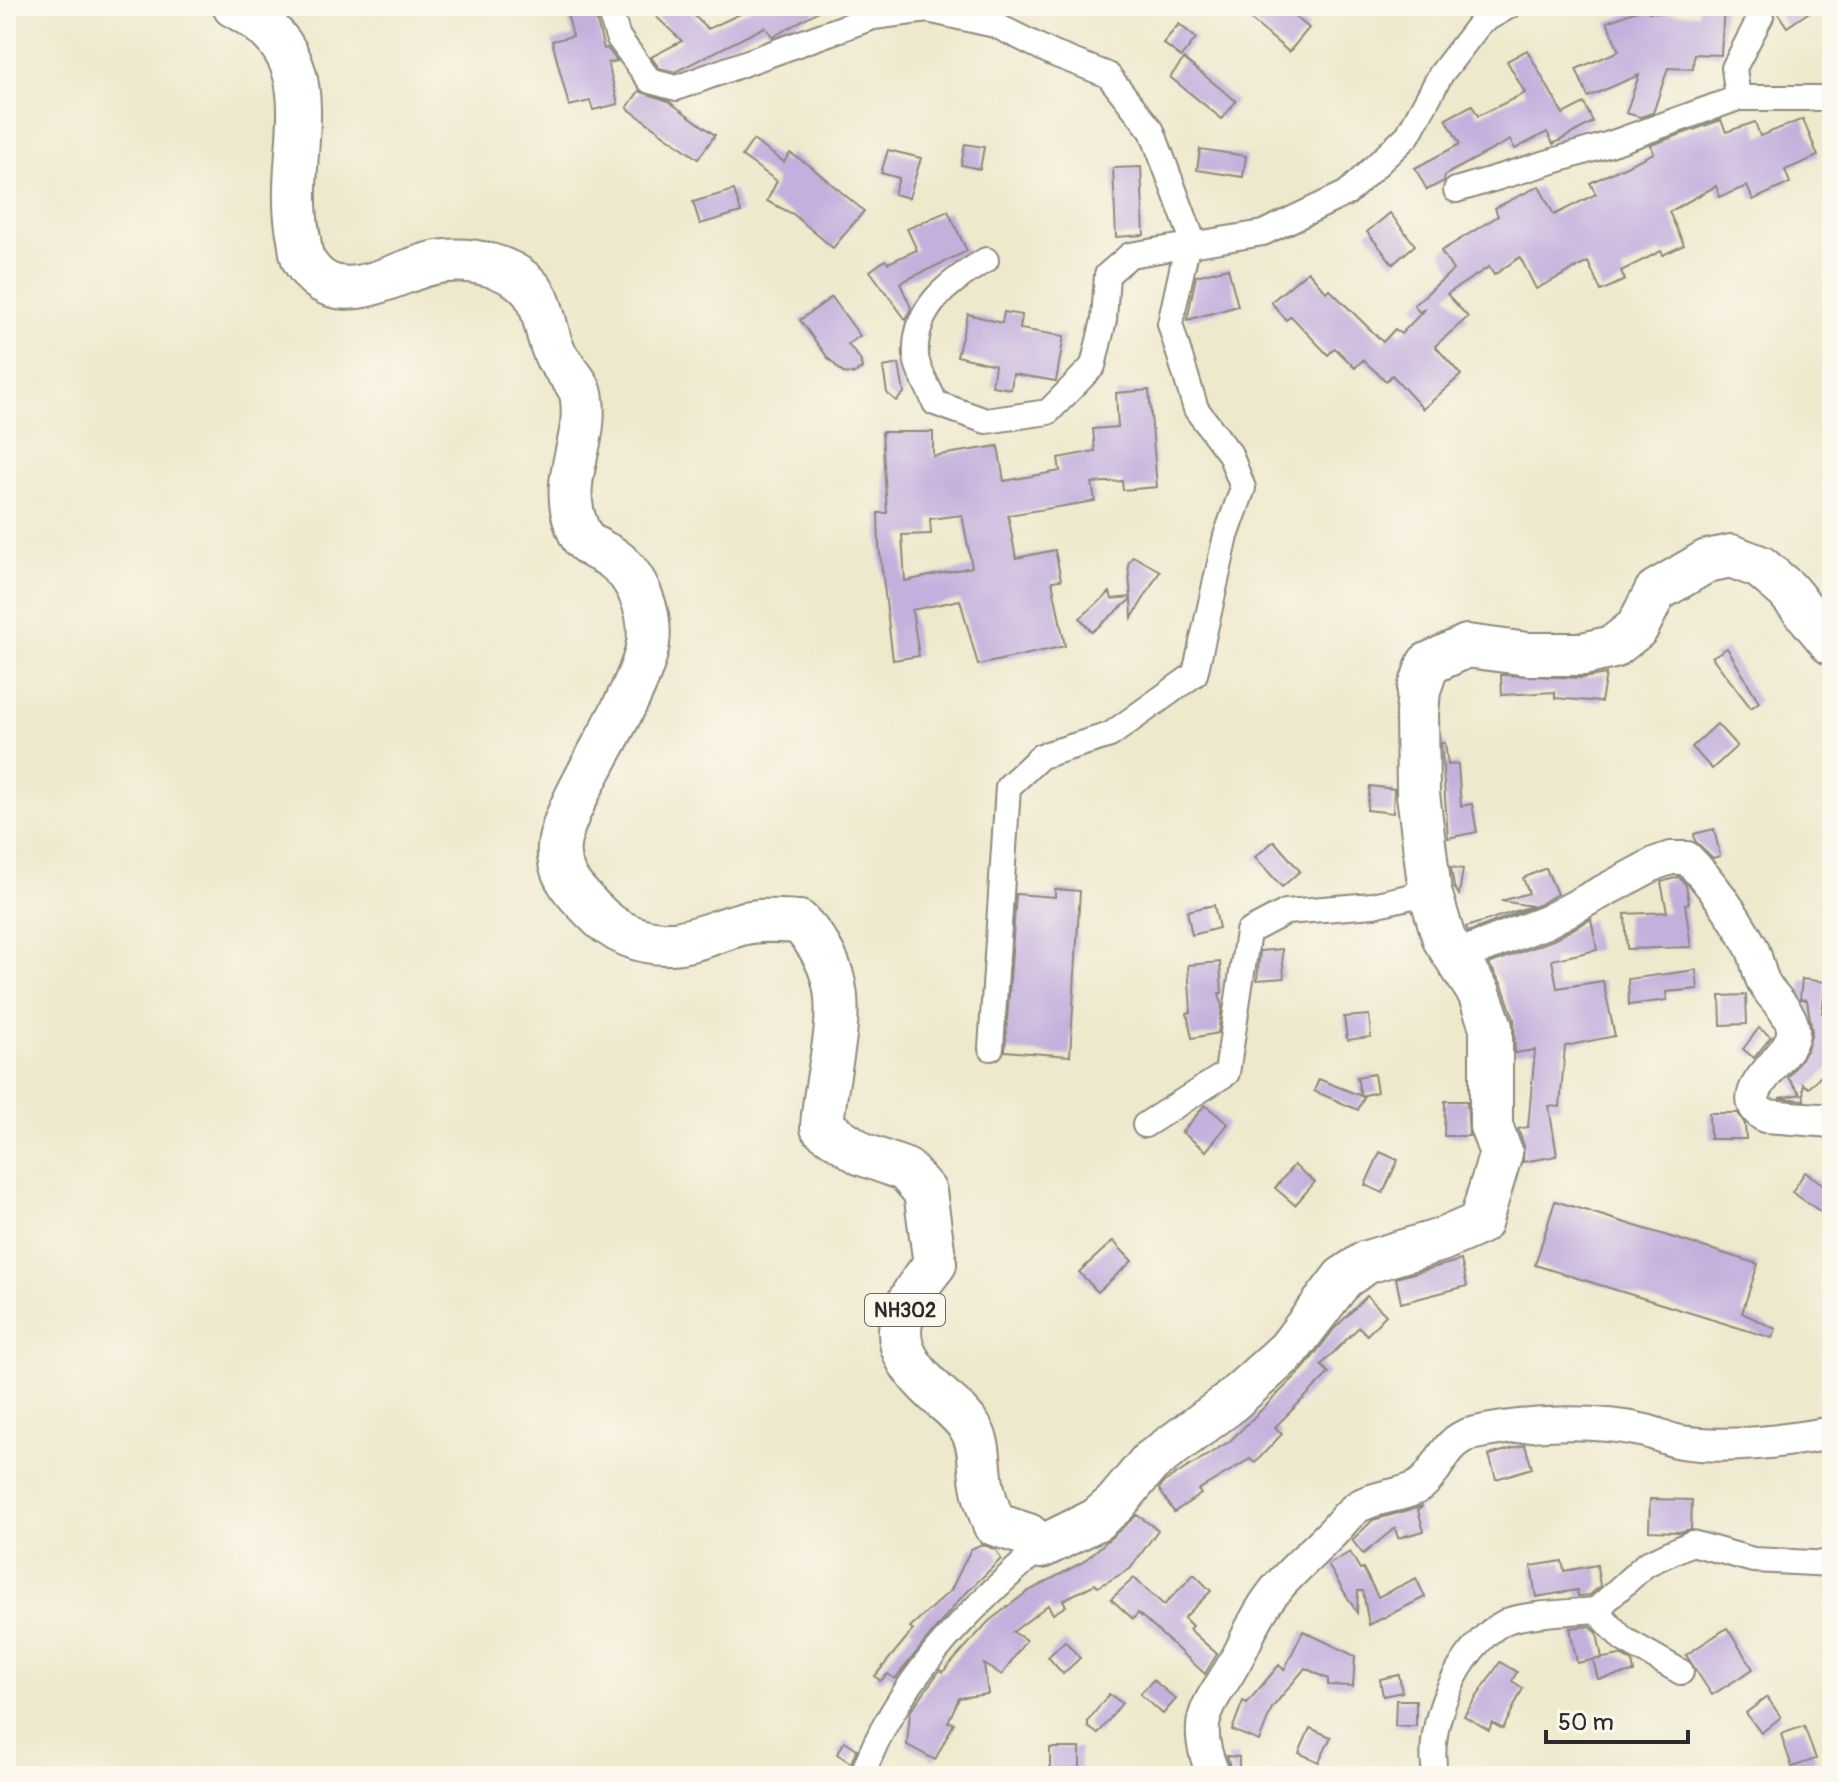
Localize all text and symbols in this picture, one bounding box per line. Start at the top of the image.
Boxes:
road number: NH302 [865,1294,945,1326]
scale bar [1546,1694,1688,1744]
text: 50 m [1558,1708,1614,1737]

